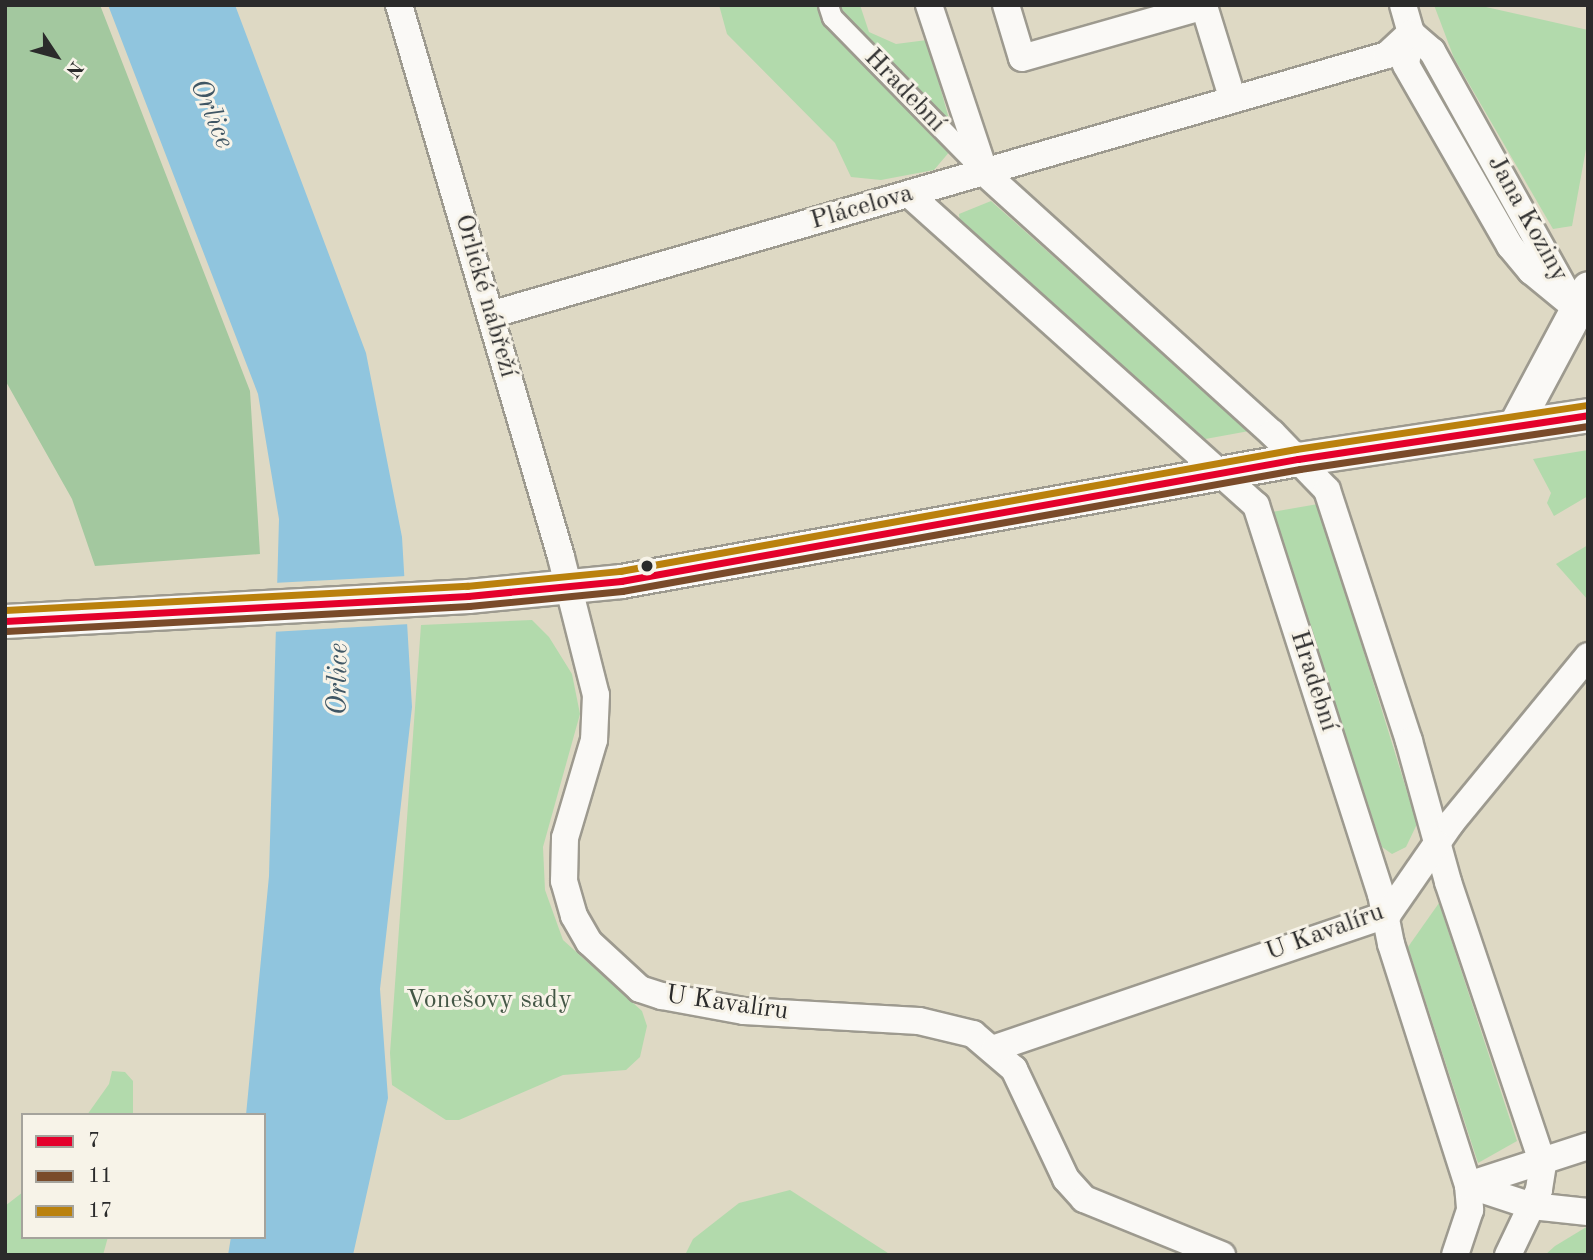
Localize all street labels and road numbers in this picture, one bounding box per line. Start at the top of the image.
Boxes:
street label: Hradební [857,43,951,139]
street label: Jana Koziny [1479,150,1575,288]
street label: Plácelova [807,178,917,238]
street label: Orlické nábřeží [447,211,523,381]
street label: Hradební [1282,627,1344,735]
street label: U Kavalíru [1262,897,1388,969]
street label: U Kavalíru [664,980,790,1028]

